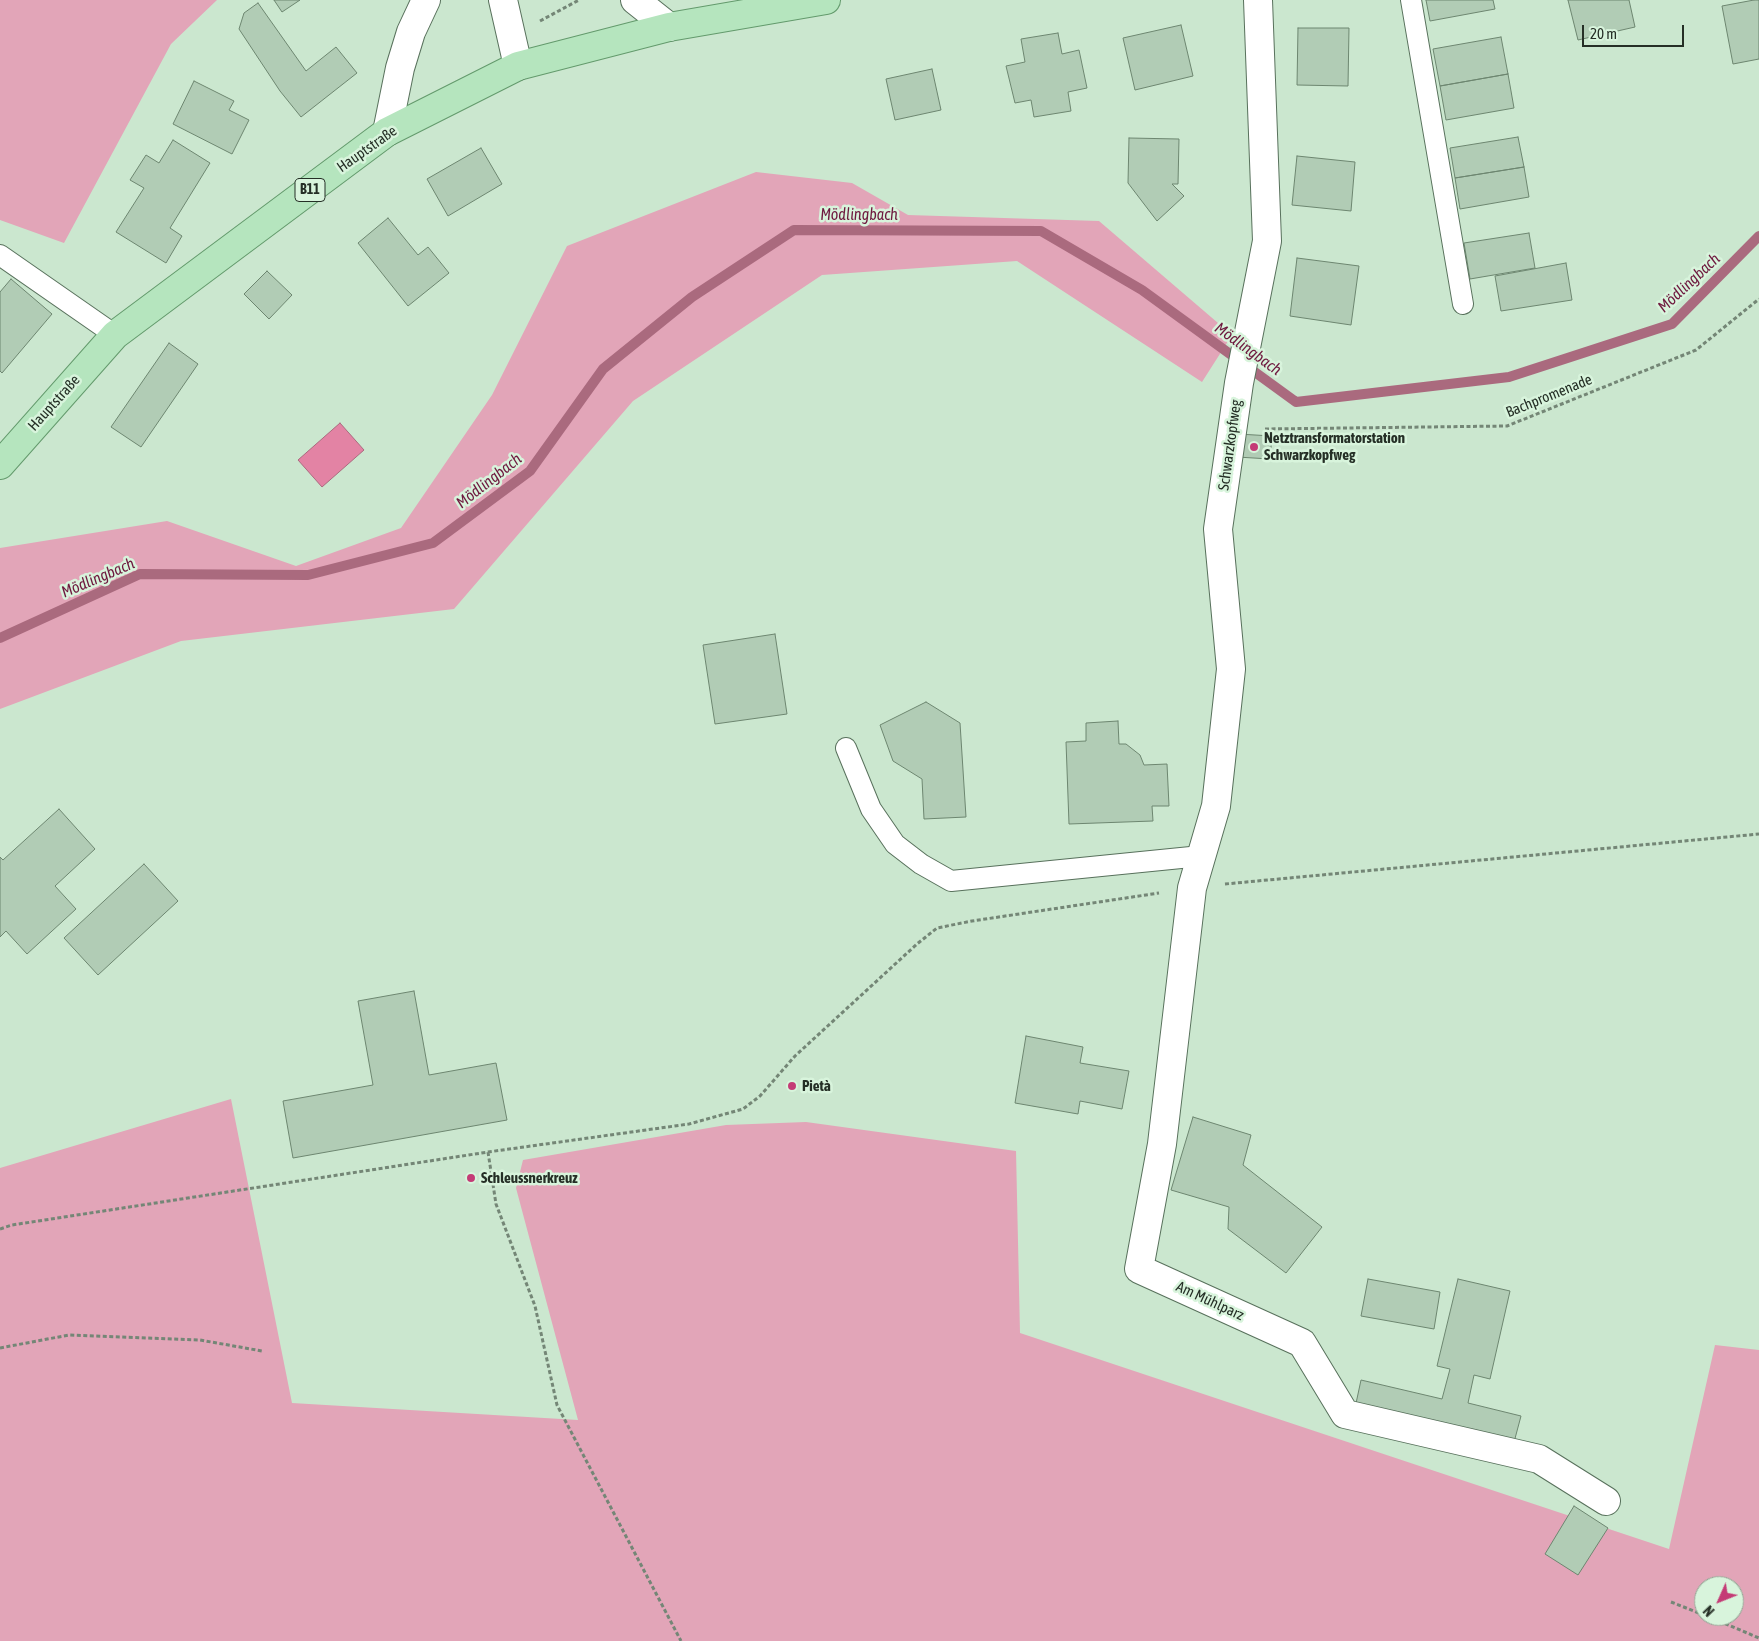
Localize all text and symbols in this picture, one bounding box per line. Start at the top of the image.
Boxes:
scale bar [1584,15,1686,47]
text: 20 m [1590,25,1617,42]
street label: Hauptstraße [334,122,400,176]
road number: B11 [295,178,325,202]
water label: Mödlingbach [820,205,898,225]
water label: Mödlingbach [1654,249,1724,317]
water label: Mödlingbach [1211,318,1285,380]
street label: Hauptstraße [24,371,84,435]
street label: Bachpromenade [1503,371,1595,421]
street label: Schwarzkopfweg [1215,398,1245,492]
place label: Netztransformatorstation Schwarzkopfweg [1264,429,1405,464]
marker: Netztransformatorstation Schwarzkopfweg [1248,441,1260,453]
water label: Mödlingbach [452,450,526,512]
water label: Mödlingbach [58,554,138,602]
place label: Pietà [802,1077,831,1095]
marker: Pietà [786,1080,798,1092]
place label: Schleussnerkreuz [481,1169,578,1187]
marker: Schleussnerkreuz [465,1172,477,1184]
street label: Am Mühlparz [1173,1277,1247,1325]
north arrow [1694,1576,1744,1626]
text: N [1700,1602,1718,1619]

